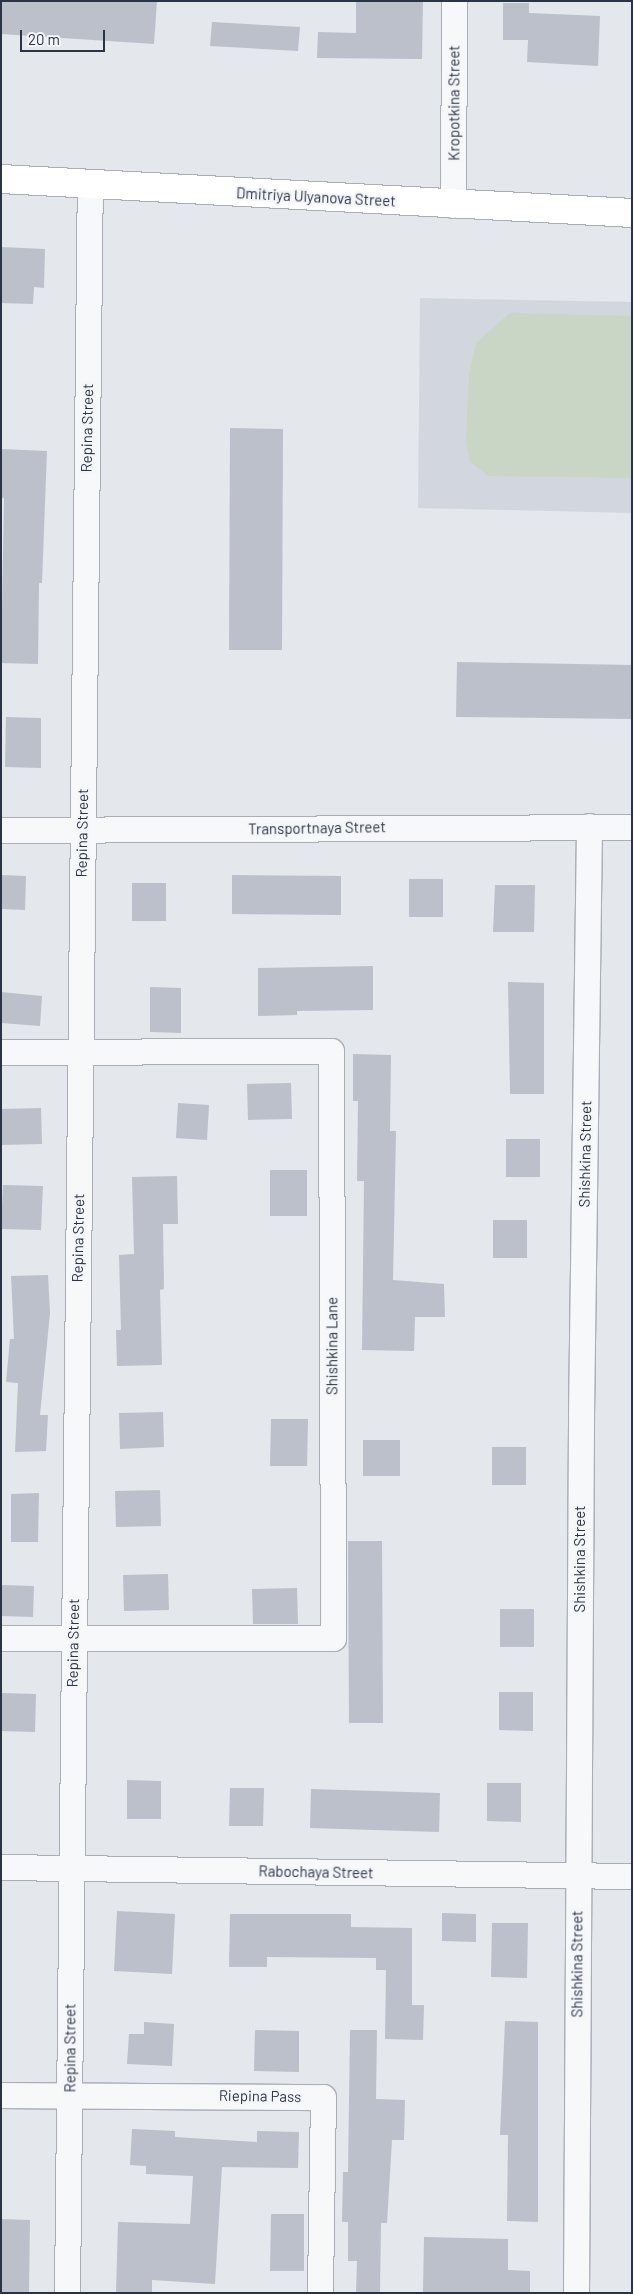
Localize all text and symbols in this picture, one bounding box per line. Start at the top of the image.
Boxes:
scale bar [22,20,108,52]
text: 20 m [28,30,60,48]
street label: Kropotkina Street [445,45,463,161]
street label: Dmitriya Ulyanova Street [236,184,396,210]
street label: Repina Street [77,383,97,473]
street label: Repina Street [72,788,92,878]
street label: Transportnaya Street [248,818,386,838]
street label: Shishkina Street [575,1100,595,1208]
street label: Repina Street [68,1193,88,1283]
street label: Shishkina Lane [323,1297,341,1395]
street label: Shishkina Street [571,1506,589,1612]
street label: Repina Street [63,1598,83,1688]
street label: Rabochaya Street [258,1862,374,1882]
street label: Shishkina Street [568,1911,586,2017]
street label: Repina Street [61,2004,79,2092]
street label: Riepina Pass [219,2086,301,2106]

